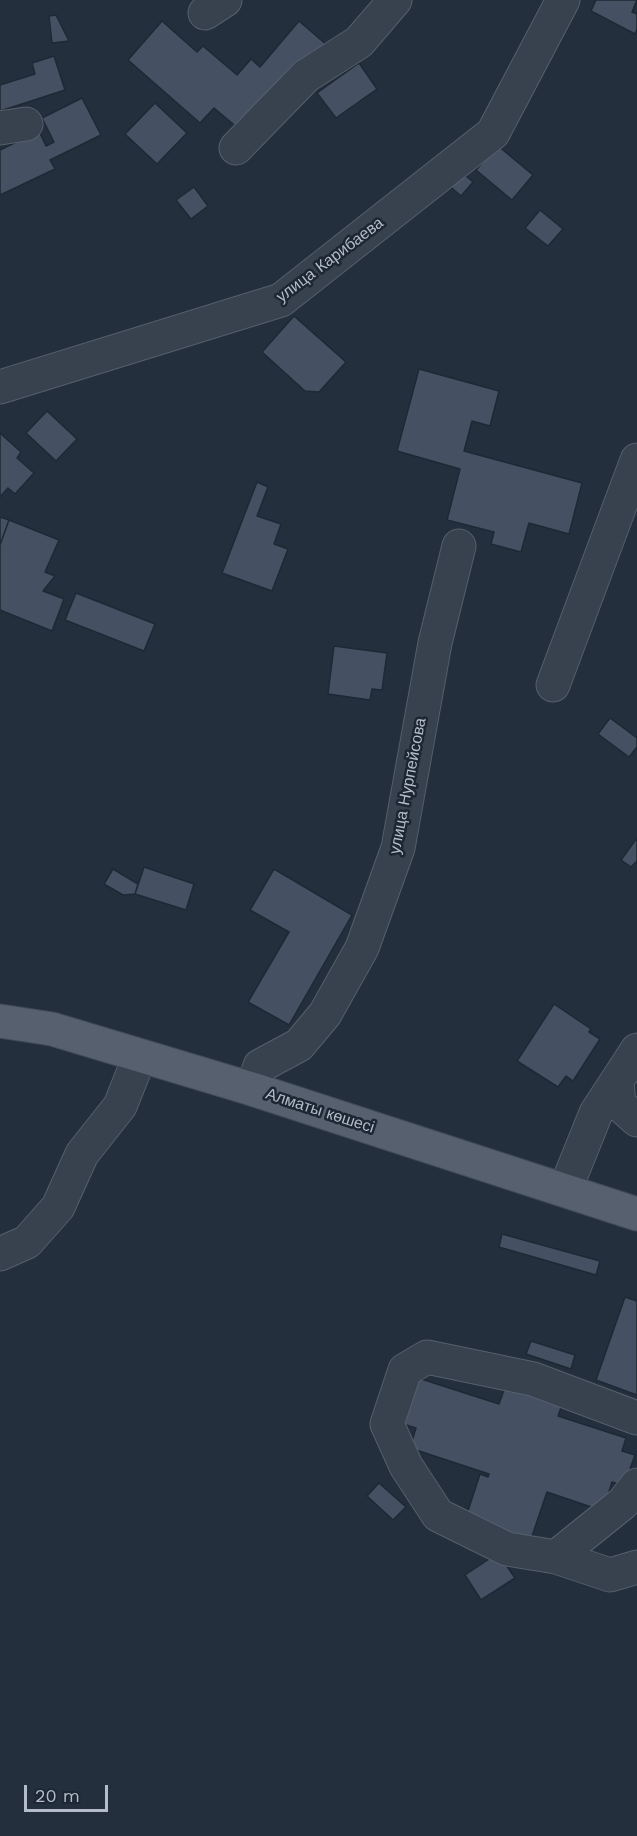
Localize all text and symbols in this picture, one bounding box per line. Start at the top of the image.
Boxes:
street label: улица Карибаева [273,213,387,307]
street label: улица Нурпейсова [385,716,431,856]
street label: Алматы көшесі [263,1084,377,1138]
scale bar [27,1773,111,1811]
text: 20 m [35,1785,80,1806]

